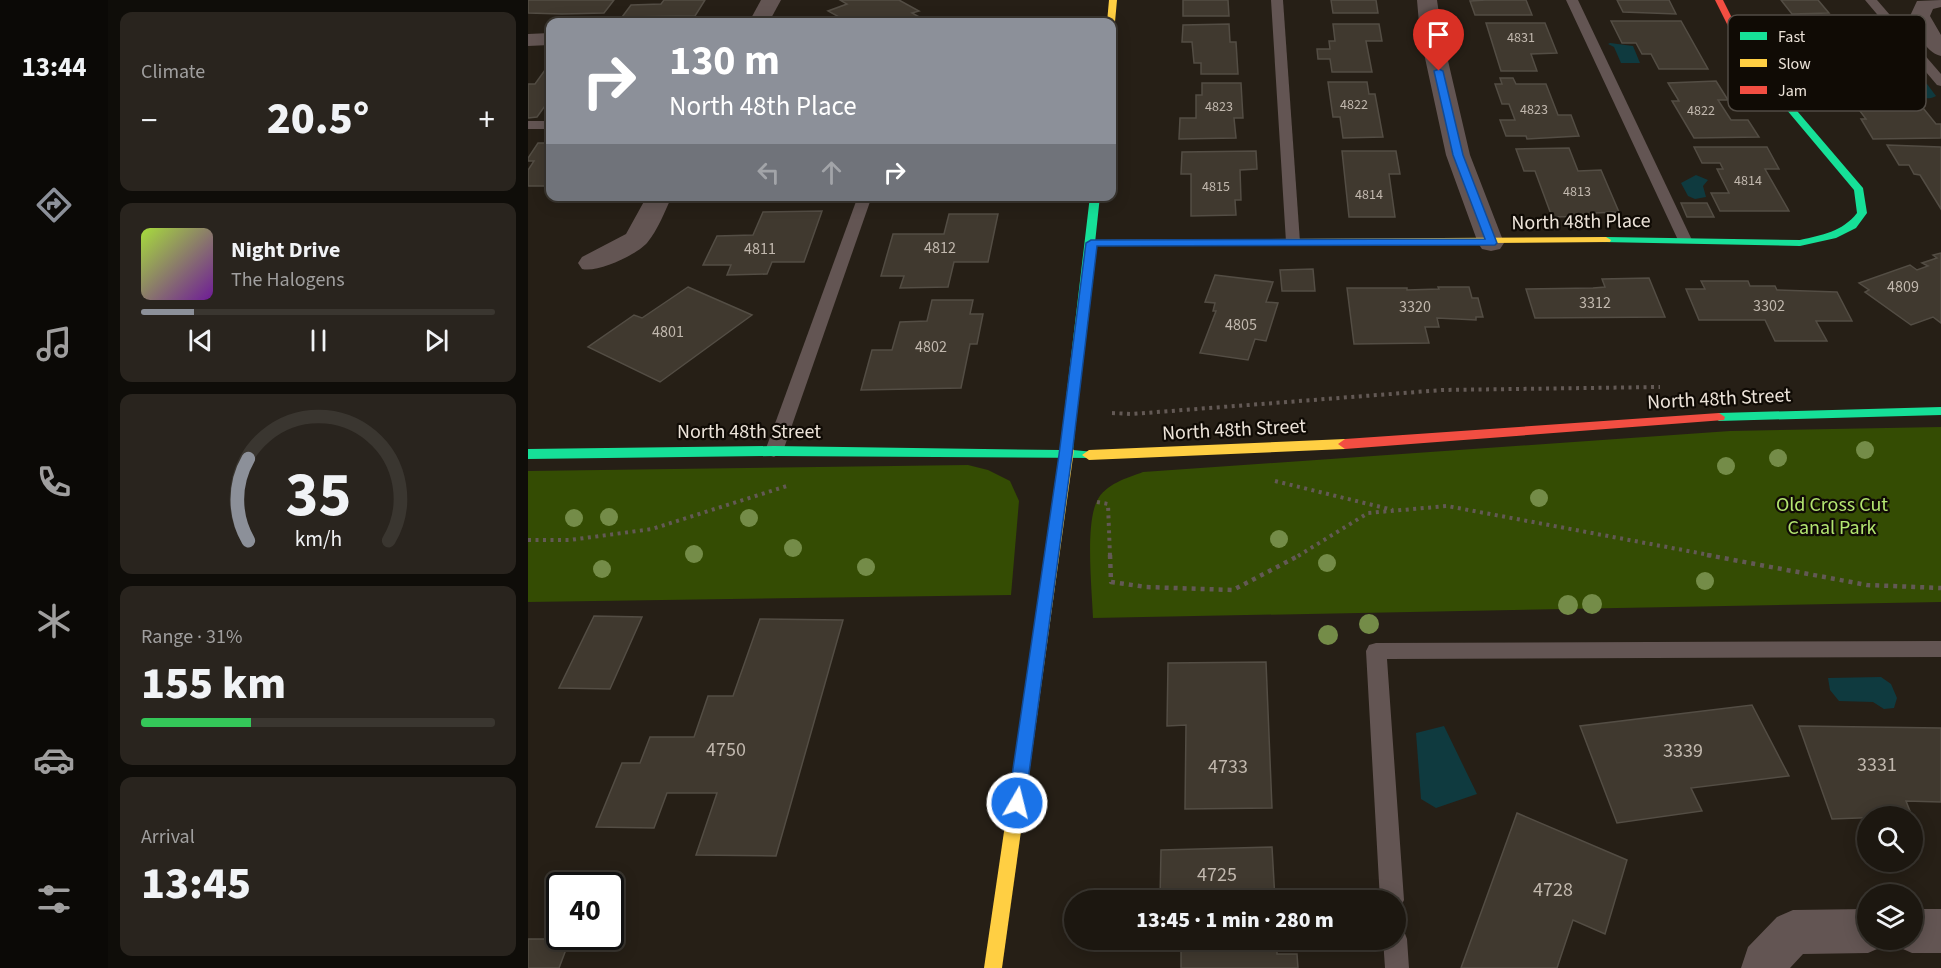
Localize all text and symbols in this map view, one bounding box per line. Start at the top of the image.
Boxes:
pin [1413,9,1464,71]
legend [1728,15,1926,111]
icon: arrive [1422,18,1455,51]
text: Fast [1778,26,1806,48]
house number: 4831 [1507,28,1535,48]
text: 130 m [669,31,780,91]
icon: right [570,42,648,120]
text: 13:44 [21,48,87,87]
text: Slow [1778,53,1811,75]
text: Climate [141,58,205,86]
text: Jam [1778,80,1807,102]
text: 20.5° [267,87,369,151]
text: North 48th Place [669,87,857,126]
house number: 4822 [1340,95,1368,115]
text: − [141,97,157,144]
text: + [479,97,495,144]
house number: 4823 [1205,97,1233,117]
house number: 4823 [1520,100,1548,120]
house number: 4822 [1687,101,1715,121]
icon: left [752,156,785,189]
icon: ahead [815,156,848,189]
icon: right [878,156,911,189]
house number: 4814 [1734,171,1762,191]
house number: 4815 [1202,177,1230,197]
house number: 4813 [1563,182,1591,202]
icon: directions [33,184,75,226]
house number: 4814 [1355,185,1383,205]
street label: North 48th Place [1511,207,1651,237]
text: Night Drive [231,234,340,266]
house number: 4812 [924,237,956,259]
house number: 4811 [744,238,776,260]
text: The Halogens [231,266,345,294]
house number: 4809 [1887,276,1919,298]
house number: 3312 [1579,292,1611,314]
house number: 3302 [1753,295,1785,317]
house number: 3320 [1399,296,1431,318]
house number: 4805 [1225,314,1257,336]
house number: 4801 [652,321,684,343]
icon: music [33,323,75,365]
icon: previous [184,324,217,357]
icon: pause [302,324,335,357]
icon: next [420,324,453,357]
house number: 4802 [915,336,947,358]
street label: North 48th Street [1646,381,1792,417]
street label: North 48th Street [1161,412,1307,448]
street label: North 48th Street [677,418,821,446]
text: 35 [285,451,351,540]
icon: phone [33,461,75,503]
park label: Old Cross Cut Canal Park [1776,491,1888,542]
text: km/h [294,524,342,555]
icon: climate [33,600,75,642]
text: Range · 31% [141,623,242,651]
text: 155 km [141,652,286,716]
house number: 4750 [706,736,746,764]
house number: 3339 [1663,737,1703,765]
icon: car [33,739,75,781]
house number: 3331 [1857,751,1897,779]
house number: 4733 [1208,753,1248,781]
position arrow [985,771,1049,835]
map controls [1857,806,1923,950]
button: search [1857,806,1923,872]
text: Arrival [141,823,195,851]
text: 13:45 [141,852,251,916]
house number: 4725 [1197,861,1237,889]
speed limit sign: 40 [546,872,624,950]
house number: 4728 [1533,876,1573,904]
icon: filters [33,878,75,920]
button: layers [1857,884,1923,950]
text: 13:45 · 1 min · 280 m [1136,904,1334,936]

